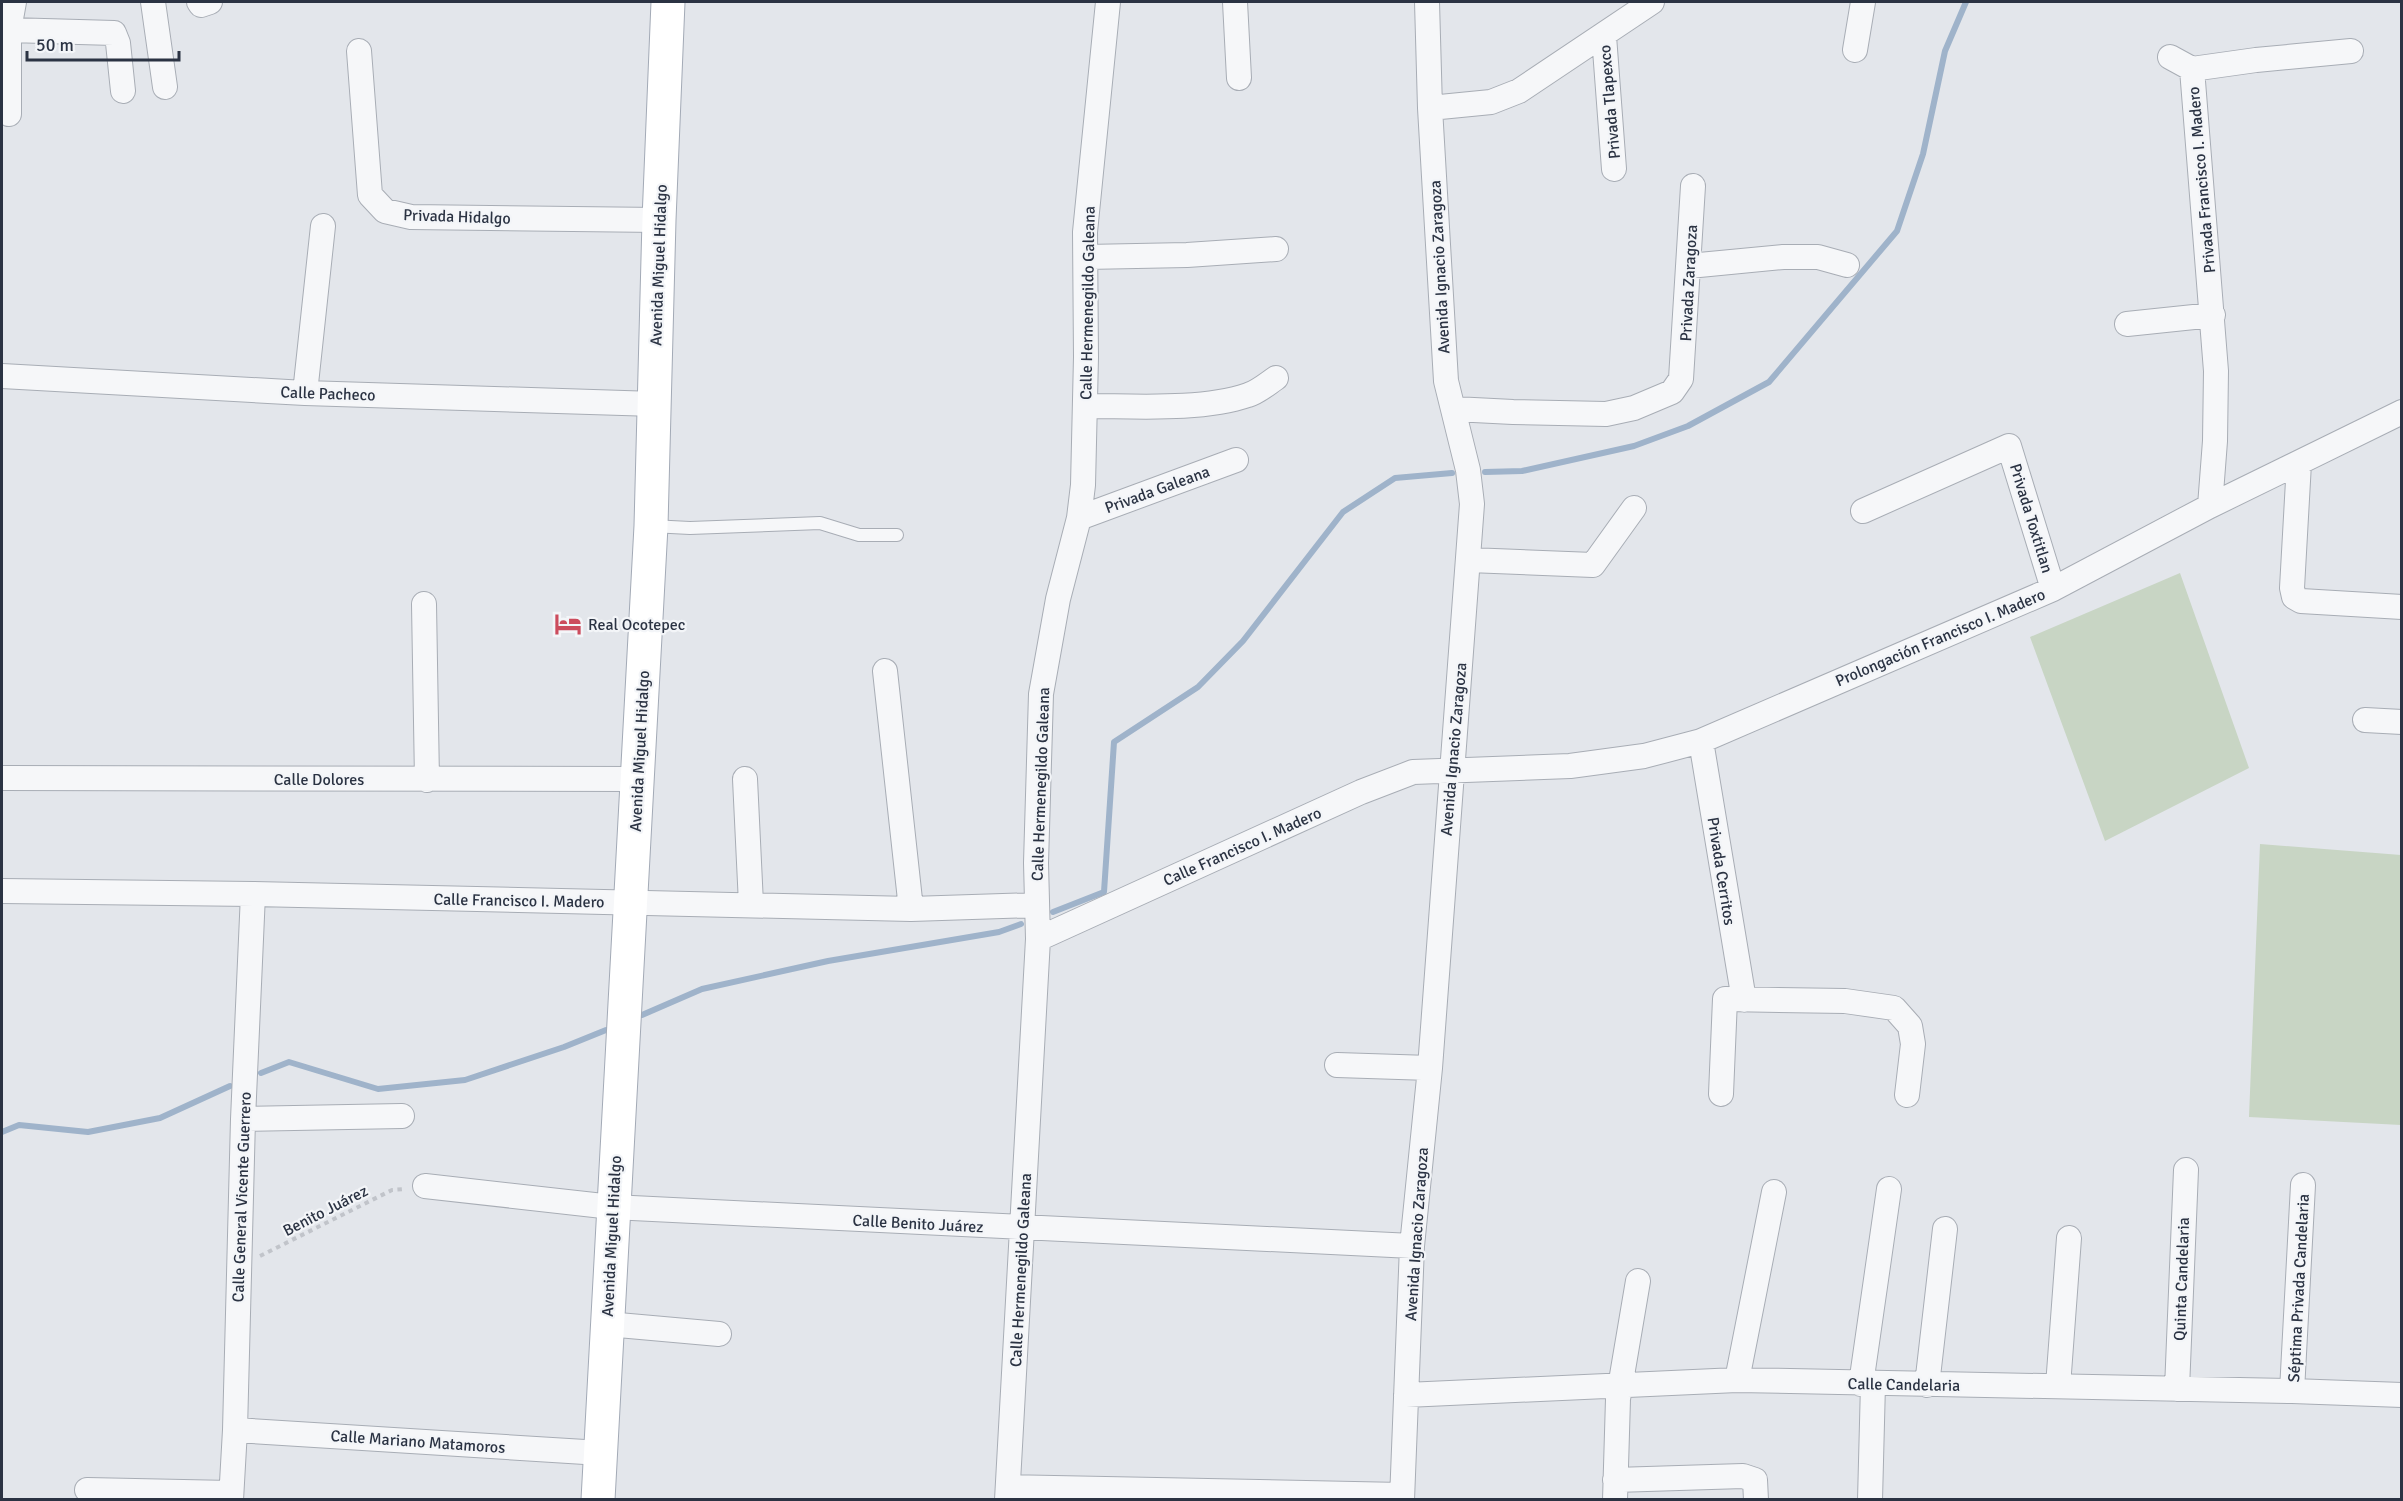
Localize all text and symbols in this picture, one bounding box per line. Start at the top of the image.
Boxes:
scale bar [27,24,178,62]
text: 50 m [36,34,74,56]
street label: Privada Tlapexco [1595,44,1625,160]
street label: Privada Francisco I. Madero [2184,86,2220,274]
street label: Avenida Ignacio Zaragoza [1425,180,1455,354]
street label: Avenida Miguel Hidalgo [646,184,672,346]
street label: Privada Hidalgo [403,205,511,229]
street label: Calle Hermenegildo Galeana [1076,206,1100,400]
street label: Privada Zaragoza [1676,224,1702,342]
street label: Calle Pacheco [280,382,376,406]
street label: Privada Toxtitlan [2005,461,2057,576]
street label: Privada Galeana [1102,462,1213,518]
street label: Prolongación Francisco I. Madero [1832,585,2048,691]
hotel icon: Real Ocotepec [553,609,583,639]
place label: Real Ocotepec [588,615,685,635]
street label: Avenida Ignacio Zaragoza [1436,662,1472,837]
street label: Avenida Miguel Hidalgo [626,670,654,832]
street label: Calle Hermenegildo Galeana [1028,687,1054,881]
street label: Calle Dolores [274,770,364,790]
street label: Calle Francisco I. Madero [1160,803,1325,891]
street label: Privada Cerritos [1703,816,1739,927]
street label: Calle Francisco I. Madero [433,890,605,912]
street label: Calle General Vicente Guerrero [228,1092,256,1303]
street label: Avenida Ignacio Zaragoza [1401,1147,1433,1322]
street label: Avenida Miguel Hidalgo [598,1155,626,1317]
street label: Calle Hermenegildo Galeana [1006,1173,1036,1367]
street label: Benito Juárez [280,1181,371,1241]
street label: Séptima Privada Candelaria [2284,1193,2314,1383]
street label: Calle Benito Juárez [852,1211,984,1237]
street label: Quinta Candelaria [2170,1217,2194,1341]
street label: Calle Candelaria [1848,1374,1960,1396]
street label: Calle Mariano Matamoros [330,1426,506,1458]

